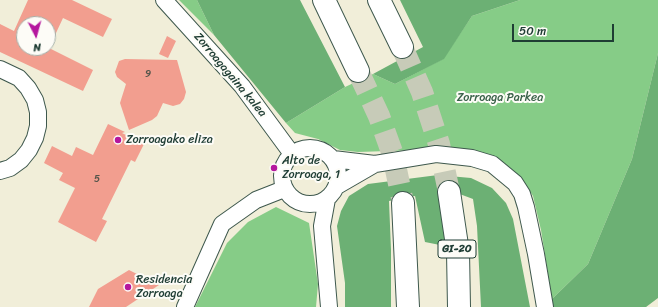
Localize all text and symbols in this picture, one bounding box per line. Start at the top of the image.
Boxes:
north arrow [16,16,56,56]
scale bar [514,16,616,42]
text: 50 m [519,20,546,42]
street label: Zorroagagaina kalea [191,30,269,120]
text: N [32,38,42,57]
house number: 9 [145,68,151,80]
park label: Zorroaga Parkea [457,91,543,105]
place label: Zorroagako eliza [126,133,213,147]
marker: Zorroagako eliza [113,135,123,145]
place label: Alto de Zorroaga, 1 [282,154,340,182]
marker: Alto de Zorroaga, 1 [269,163,279,173]
house number: 5 [94,173,100,185]
road number: GI-20 [438,240,476,258]
place label: Residencia Zorroaga [136,273,192,301]
marker: Residencia Zorroaga [123,282,133,292]

